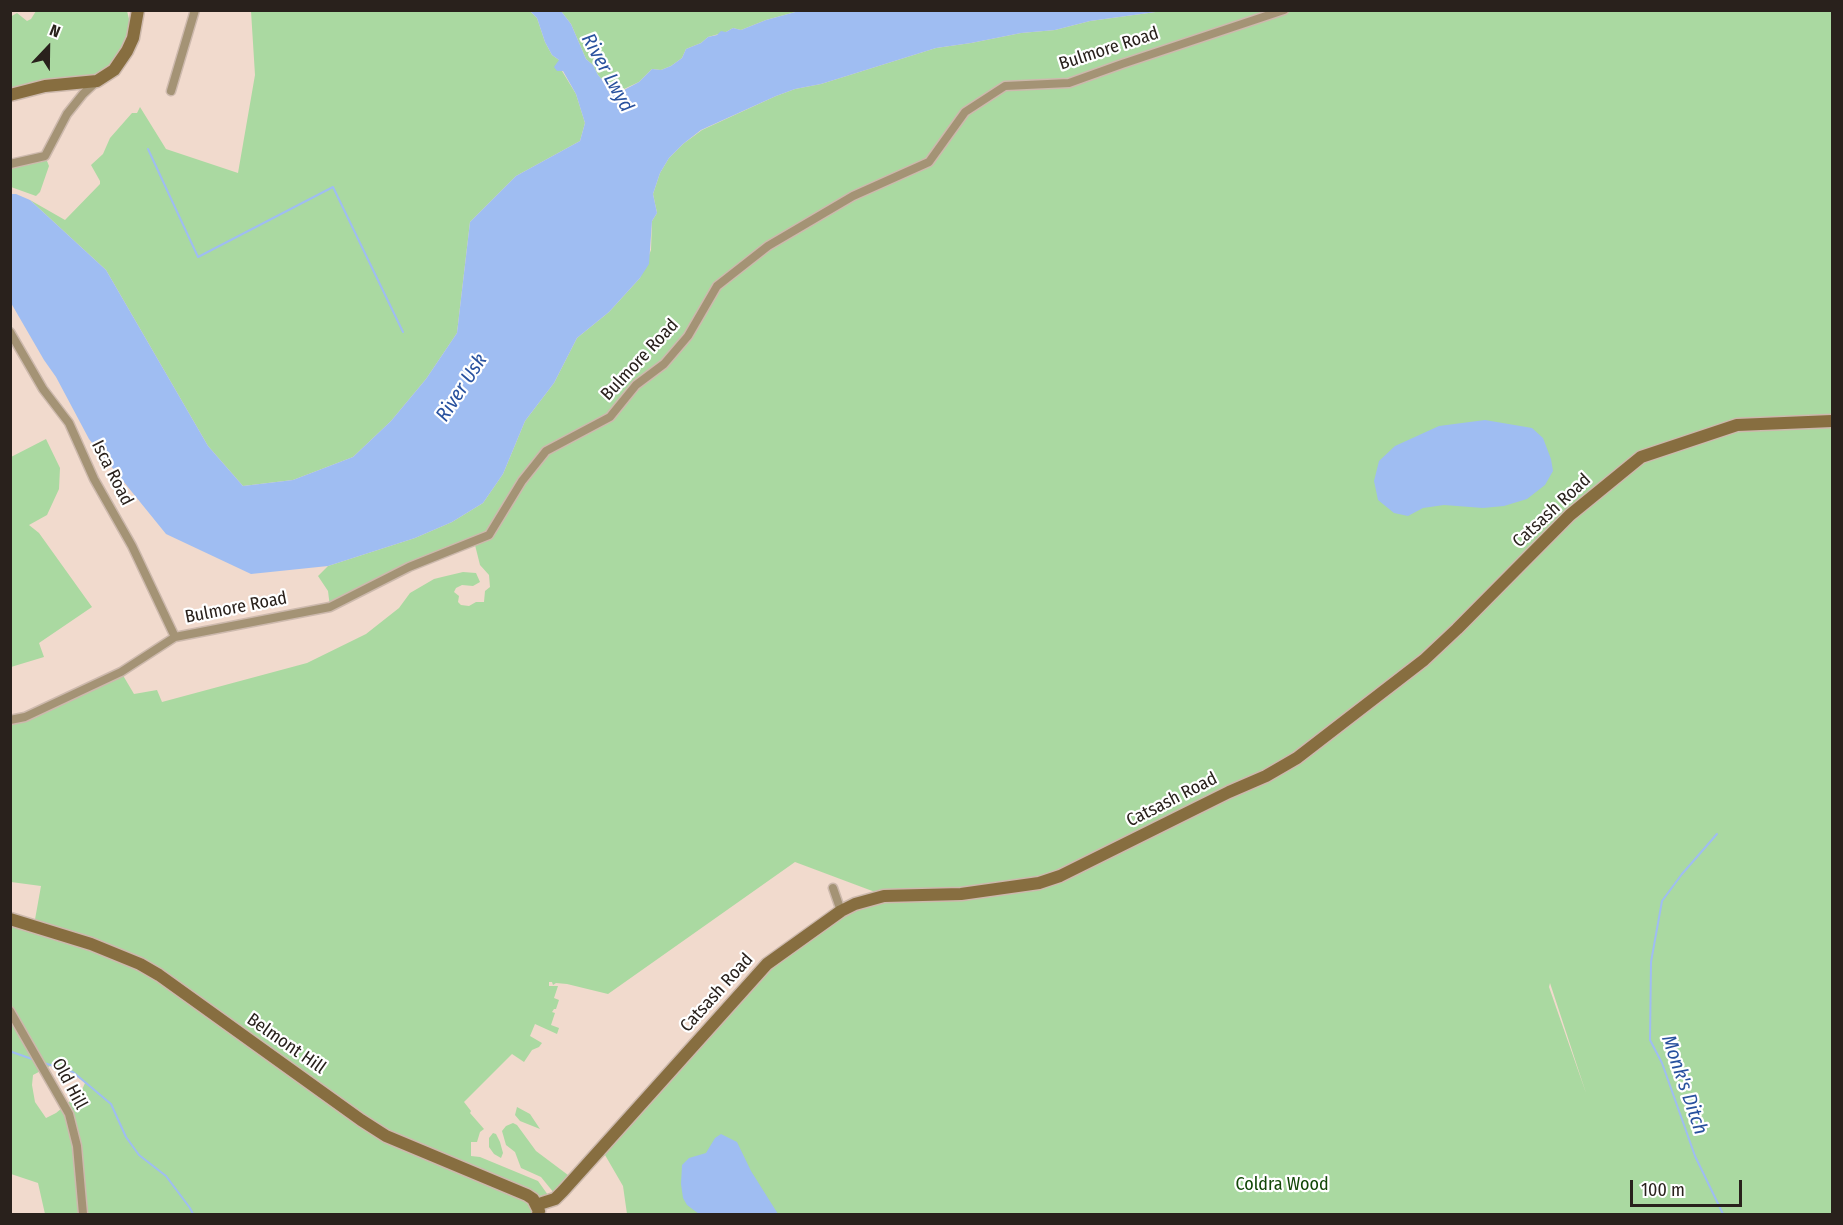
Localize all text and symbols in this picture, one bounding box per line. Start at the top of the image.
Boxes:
north arrow [18,18,78,78]
text: N [47,20,63,41]
street label: Bulmore Road [1056,23,1162,75]
water label: River Lwyd [576,30,638,116]
street label: Bulmore Road [597,315,683,405]
water label: River Usk [431,350,493,426]
street label: Isca Road [86,437,138,509]
street label: Catsash Road [1509,469,1595,553]
street label: Bulmore Road [183,588,289,628]
street label: Catsash Road [1123,768,1221,832]
street label: Catsash Road [676,949,758,1037]
street label: Belmont Hill [242,1009,330,1079]
water label: Monk's Ditch [1656,1032,1712,1138]
street label: Old Hill [47,1055,91,1113]
scale bar [1633,1168,1746,1206]
park label: Coldra Wood [1235,1174,1329,1196]
text: 100 m [1641,1179,1685,1201]

